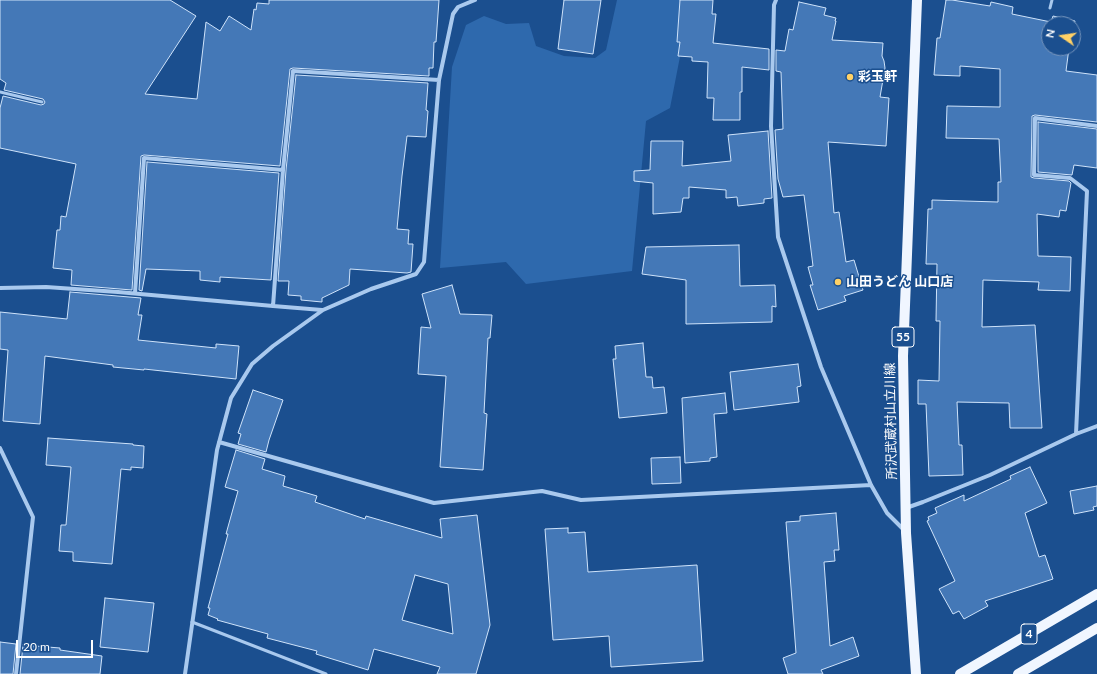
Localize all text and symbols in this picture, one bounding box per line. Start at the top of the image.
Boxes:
north arrow [1041,16,1081,56]
text: N [1043,28,1057,39]
place label: 彩玉軒 [858,69,897,85]
marker: 彩玉軒 [845,72,855,82]
place label: 山田うどん 山口店 [846,274,953,290]
marker: 山田うどん 山口店 [833,277,843,287]
road number: 55 [892,327,914,347]
street label: 所沢武蔵村山立川線 [882,362,900,480]
road number: 4 [1021,624,1037,644]
scale bar [18,632,95,658]
text: 20 m [23,639,50,654]

